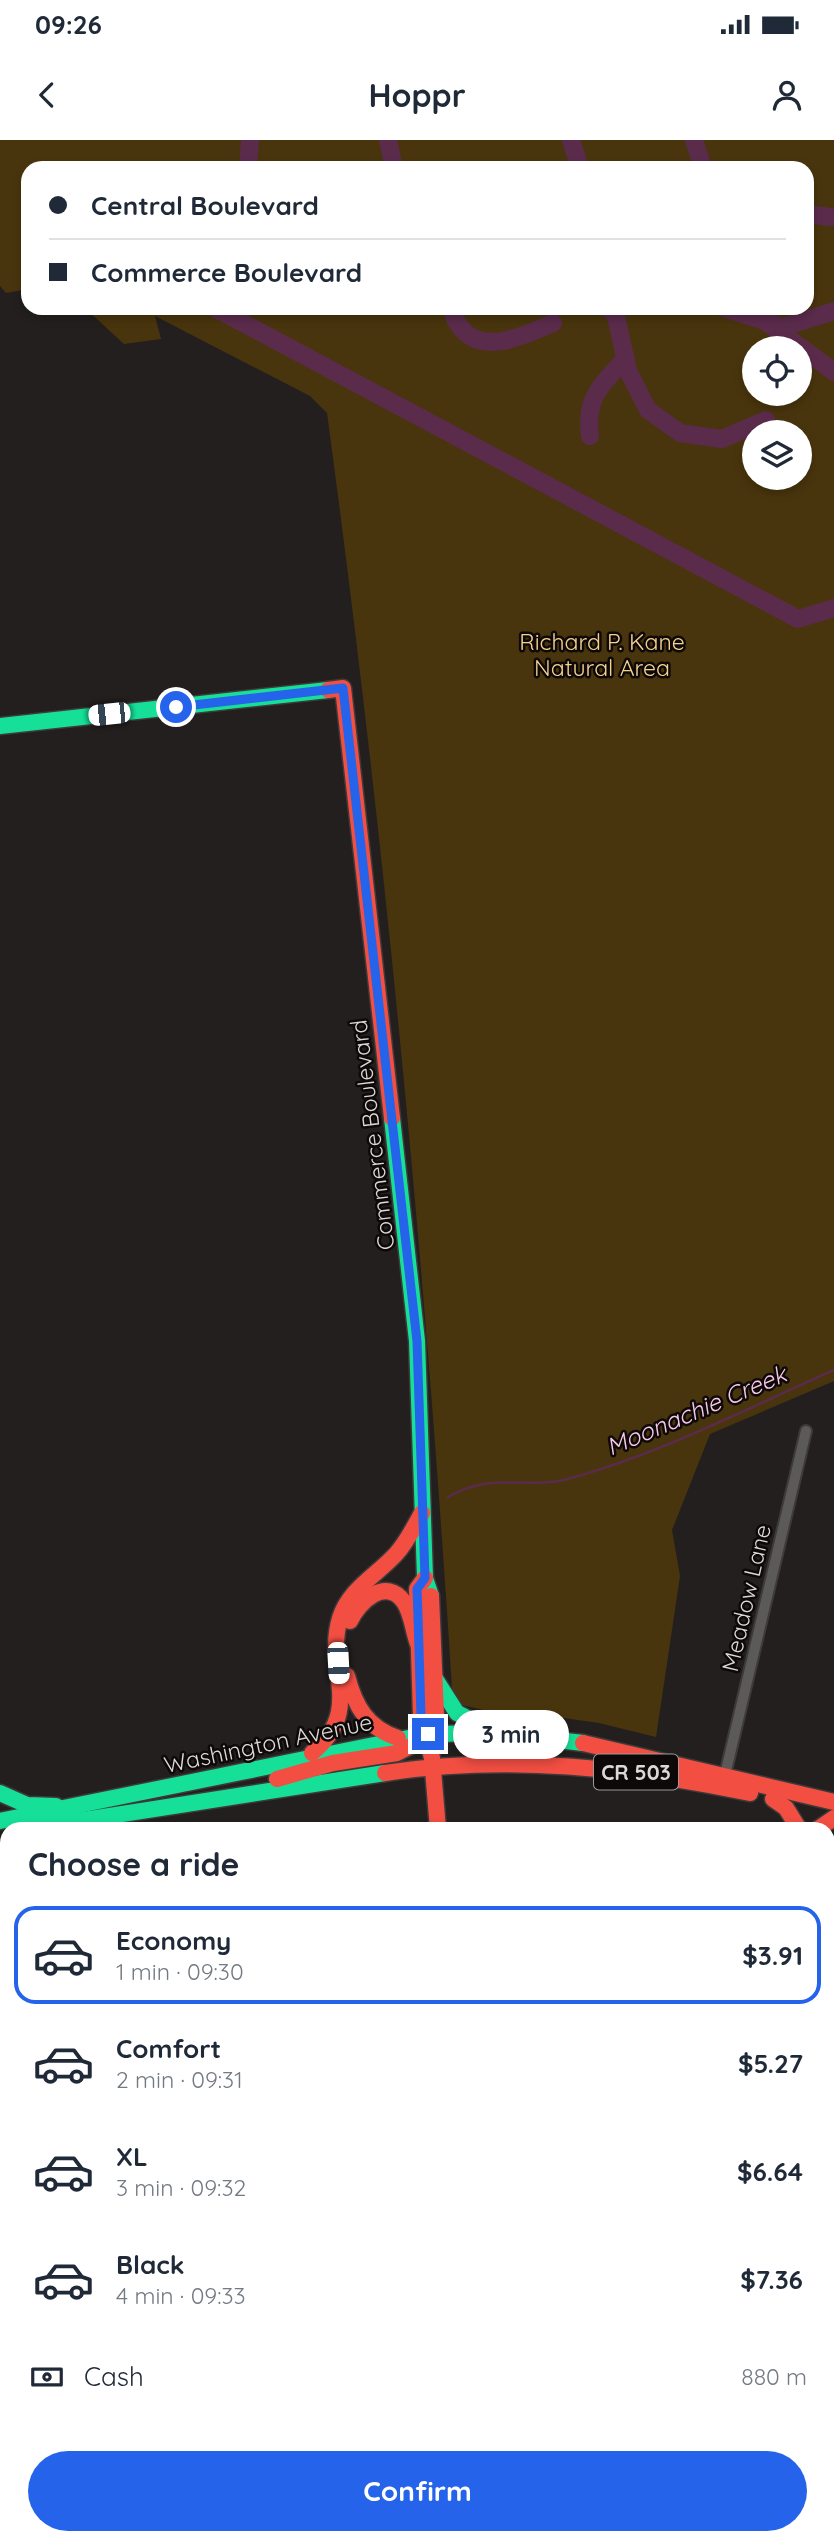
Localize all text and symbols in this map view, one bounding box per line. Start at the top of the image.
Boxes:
text: 09:26 [35,8,102,41]
text: Hoppr [368,75,466,115]
icon: back [28,76,66,114]
icon: person [768,76,806,114]
text: Central Boulevard [91,189,319,222]
text: Commerce Boulevard [91,256,362,289]
map controls [742,336,812,490]
button: locate [742,336,812,406]
button: layers [742,420,812,490]
park label: Richard P. Kane Natural Area [519,627,685,682]
route start [160,691,192,723]
car [88,701,131,727]
street label: Commerce Boulevard [343,1018,401,1252]
water label: Moonachie Creek [601,1358,793,1461]
street label: Meadow Lane [715,1522,777,1674]
car [327,1641,350,1685]
street label: Washington Avenue [161,1707,375,1779]
callout: 3 min [452,1710,568,1758]
route end [412,1718,444,1750]
text: 3 min [481,1720,541,1749]
road number: CR 503 [594,1754,678,1790]
text: Choose a ride [28,1844,240,1884]
icon: car [32,1924,95,1987]
text: Economy [116,1924,231,1957]
text: $3.91 [742,1939,803,1972]
text: 1 min · 09:30 [116,1957,244,1986]
icon: car [32,2032,95,2095]
text: Comfort [116,2032,221,2065]
text: $5.27 [738,2047,803,2080]
text: 2 min · 09:31 [116,2065,243,2094]
icon: car [32,2140,95,2203]
text: XL [116,2140,148,2173]
text: $6.64 [737,2155,803,2188]
text: 3 min · 09:32 [116,2173,246,2202]
icon: car [32,2248,95,2311]
text: Black [116,2248,185,2281]
text: $7.36 [740,2263,803,2296]
text: 4 min · 09:33 [116,2281,246,2310]
icon: cash [28,2358,66,2396]
text: Cash [84,2360,144,2393]
text: 880 m [741,2362,807,2391]
button: Confirm [28,2451,807,2531]

